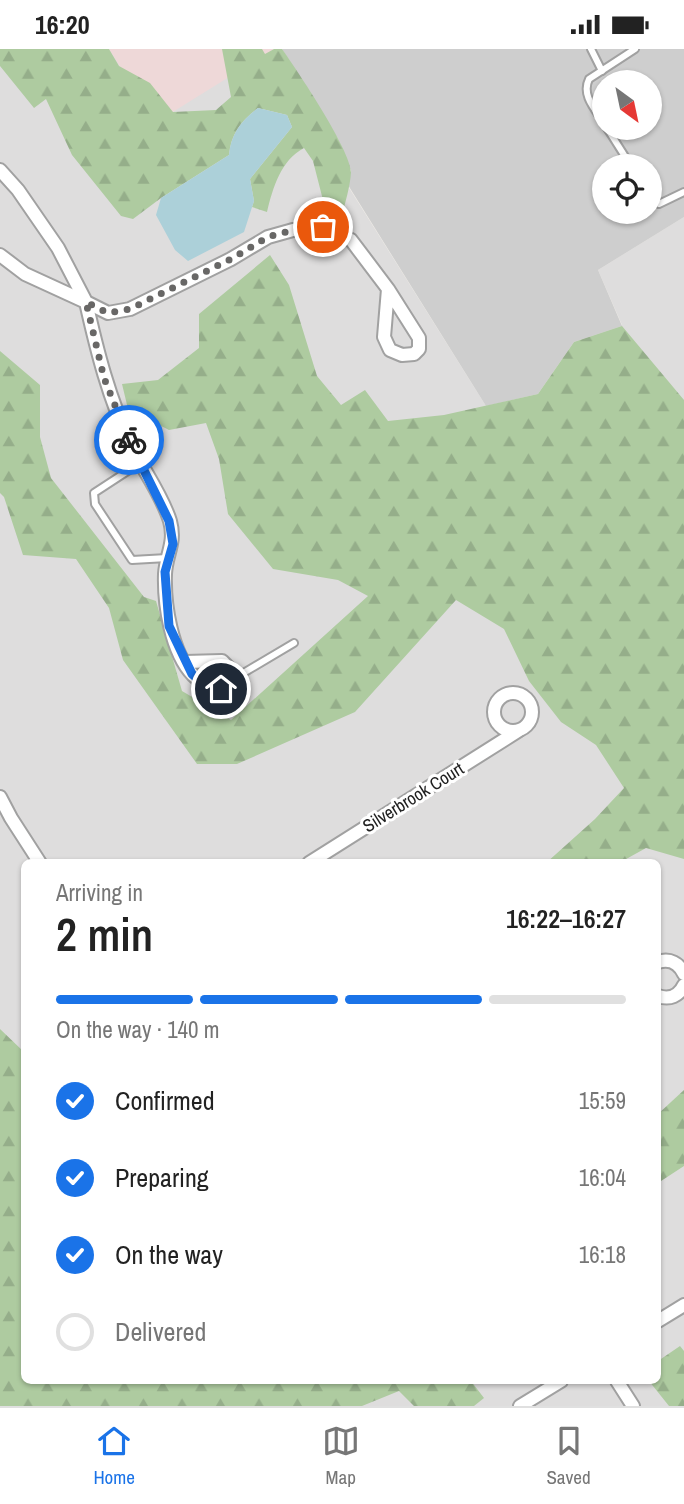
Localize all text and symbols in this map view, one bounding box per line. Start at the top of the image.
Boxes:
text: 16:20 [35,7,90,42]
north arrow [592,70,662,140]
map controls [592,70,662,224]
button: locate [592,154,662,224]
pin [293,197,353,257]
icon: bag [304,208,342,246]
courier [94,405,164,475]
icon: bike [110,421,148,459]
pin [191,659,251,719]
icon: home [202,670,240,708]
street label: Silverbrook Court [358,756,468,838]
text: Arriving in [56,877,143,908]
text: 16:22–16:27 [506,901,626,936]
text: 2 min [56,903,153,965]
text: On the way · 140 m [56,1014,220,1045]
icon: check [56,1082,94,1120]
text: Confirmed [115,1083,215,1118]
text: 15:59 [579,1085,626,1116]
icon: check [56,1159,94,1197]
text: Preparing [115,1160,209,1195]
text: 16:04 [579,1162,626,1193]
icon: check [56,1236,94,1274]
text: On the way [115,1237,223,1272]
text: 16:18 [579,1239,626,1270]
text: Delivered [115,1314,206,1349]
tab: Home [93,1422,135,1490]
tab: Map [322,1422,360,1490]
tab: Saved [546,1422,591,1490]

